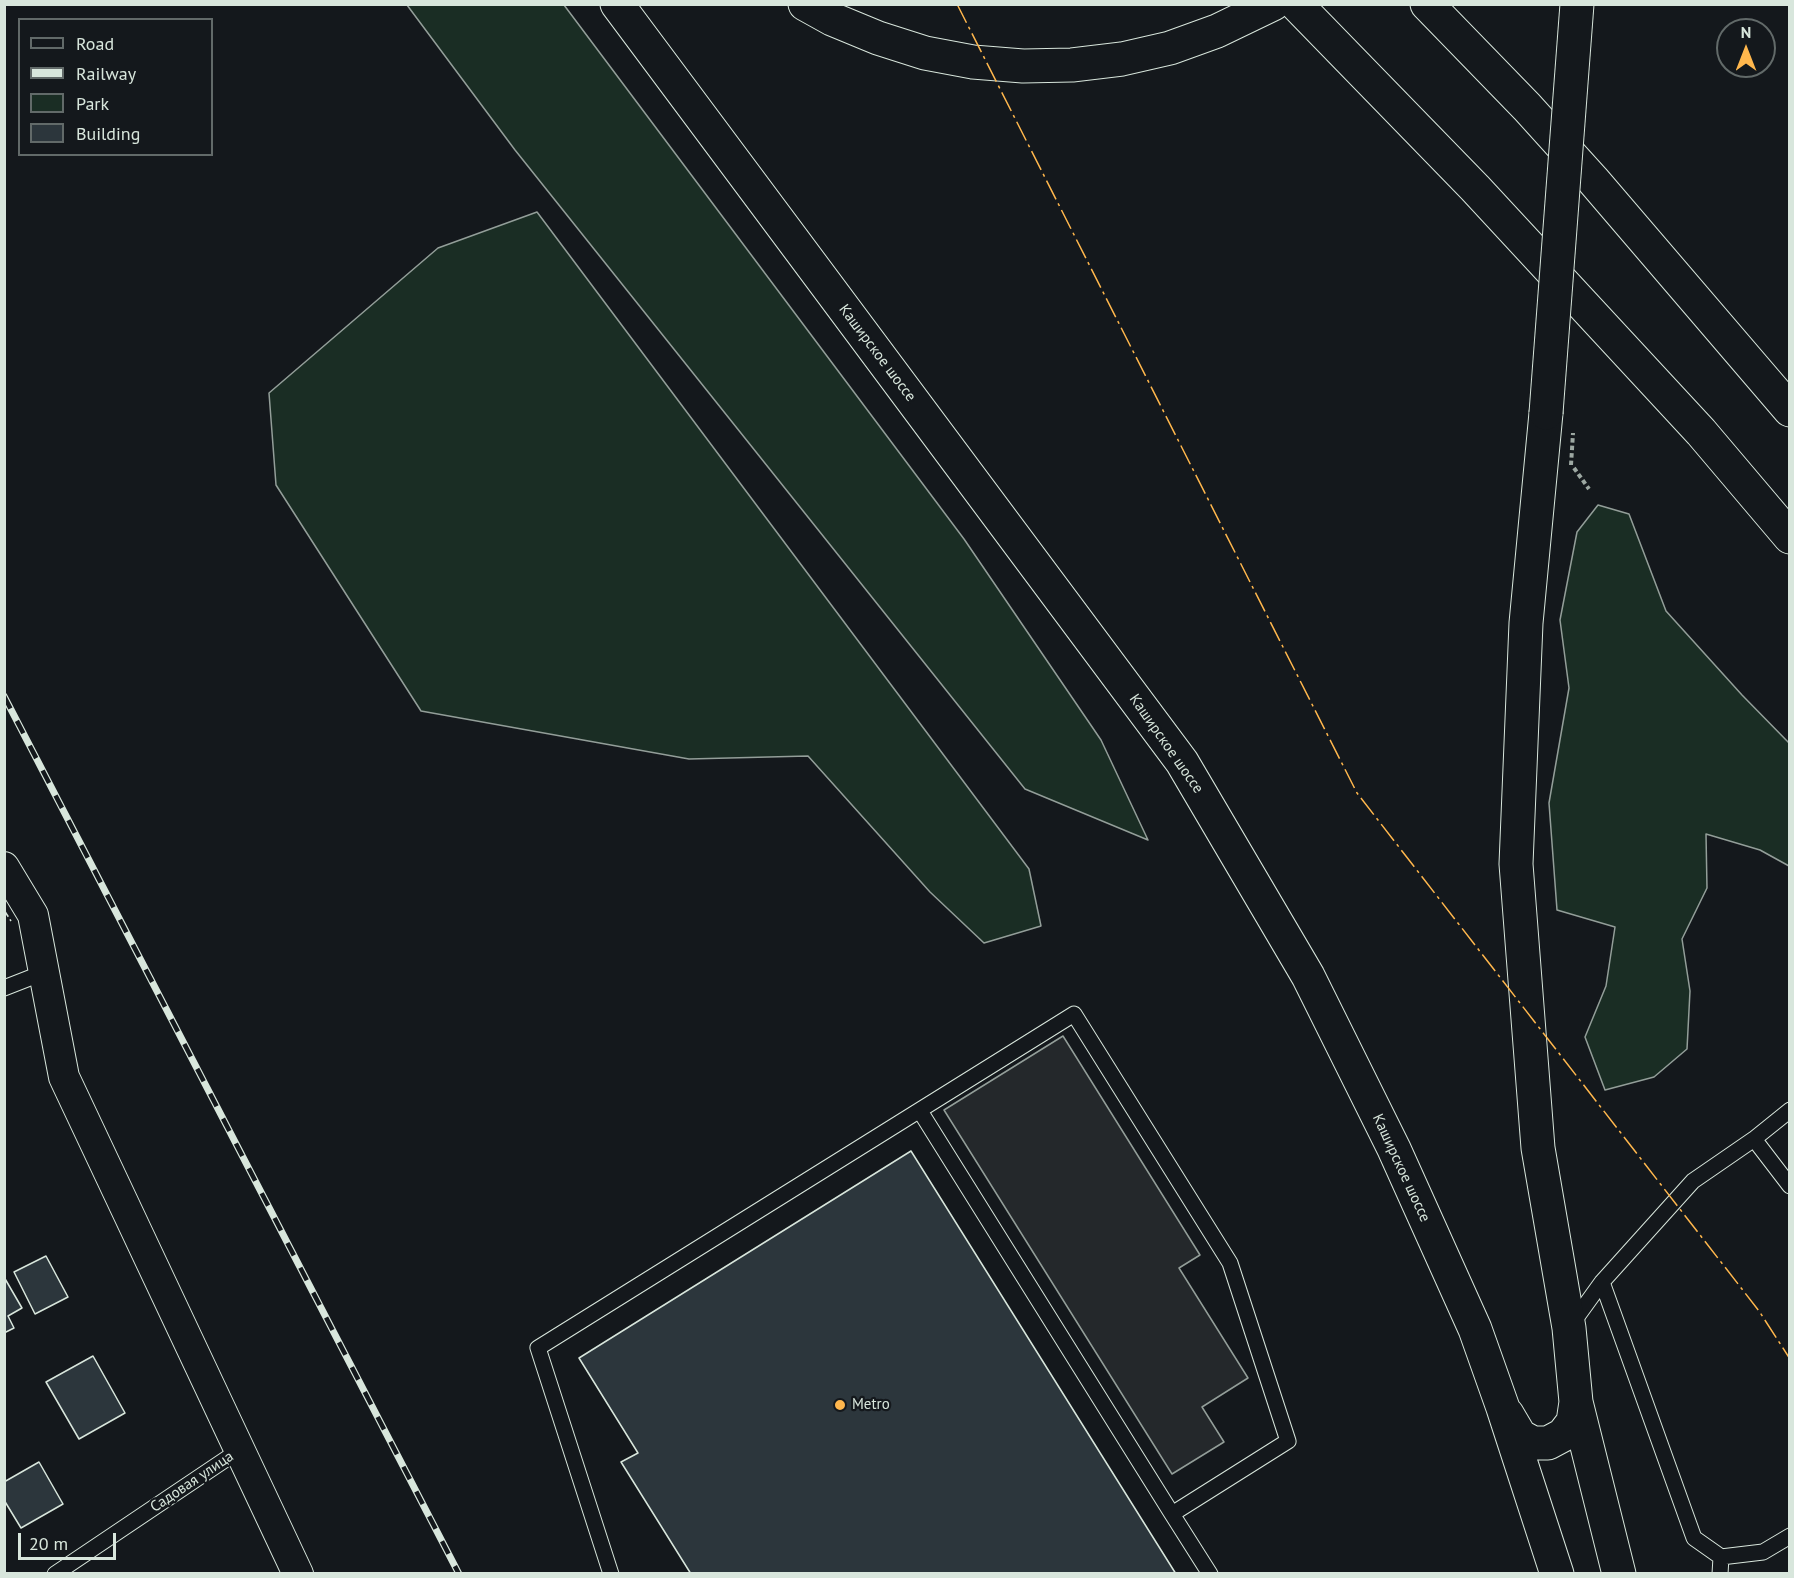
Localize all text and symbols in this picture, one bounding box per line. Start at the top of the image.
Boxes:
legend [18,18,213,156]
north arrow [1716,18,1776,78]
text: N [1741,22,1751,42]
text: Road [76,32,114,55]
text: Railway [76,62,136,85]
text: Park [76,92,109,115]
text: Building [76,122,140,145]
street label: Каширское шоссе [835,301,919,405]
street label: Каширское шоссе [1125,691,1207,797]
street label: Каширское шоссе [1368,1111,1434,1225]
place label: Metro [852,1396,890,1414]
marker: Metro [833,1398,847,1412]
street label: Садовая улица [147,1448,237,1516]
scale bar [21,1521,118,1559]
text: 20 m [29,1532,68,1555]

